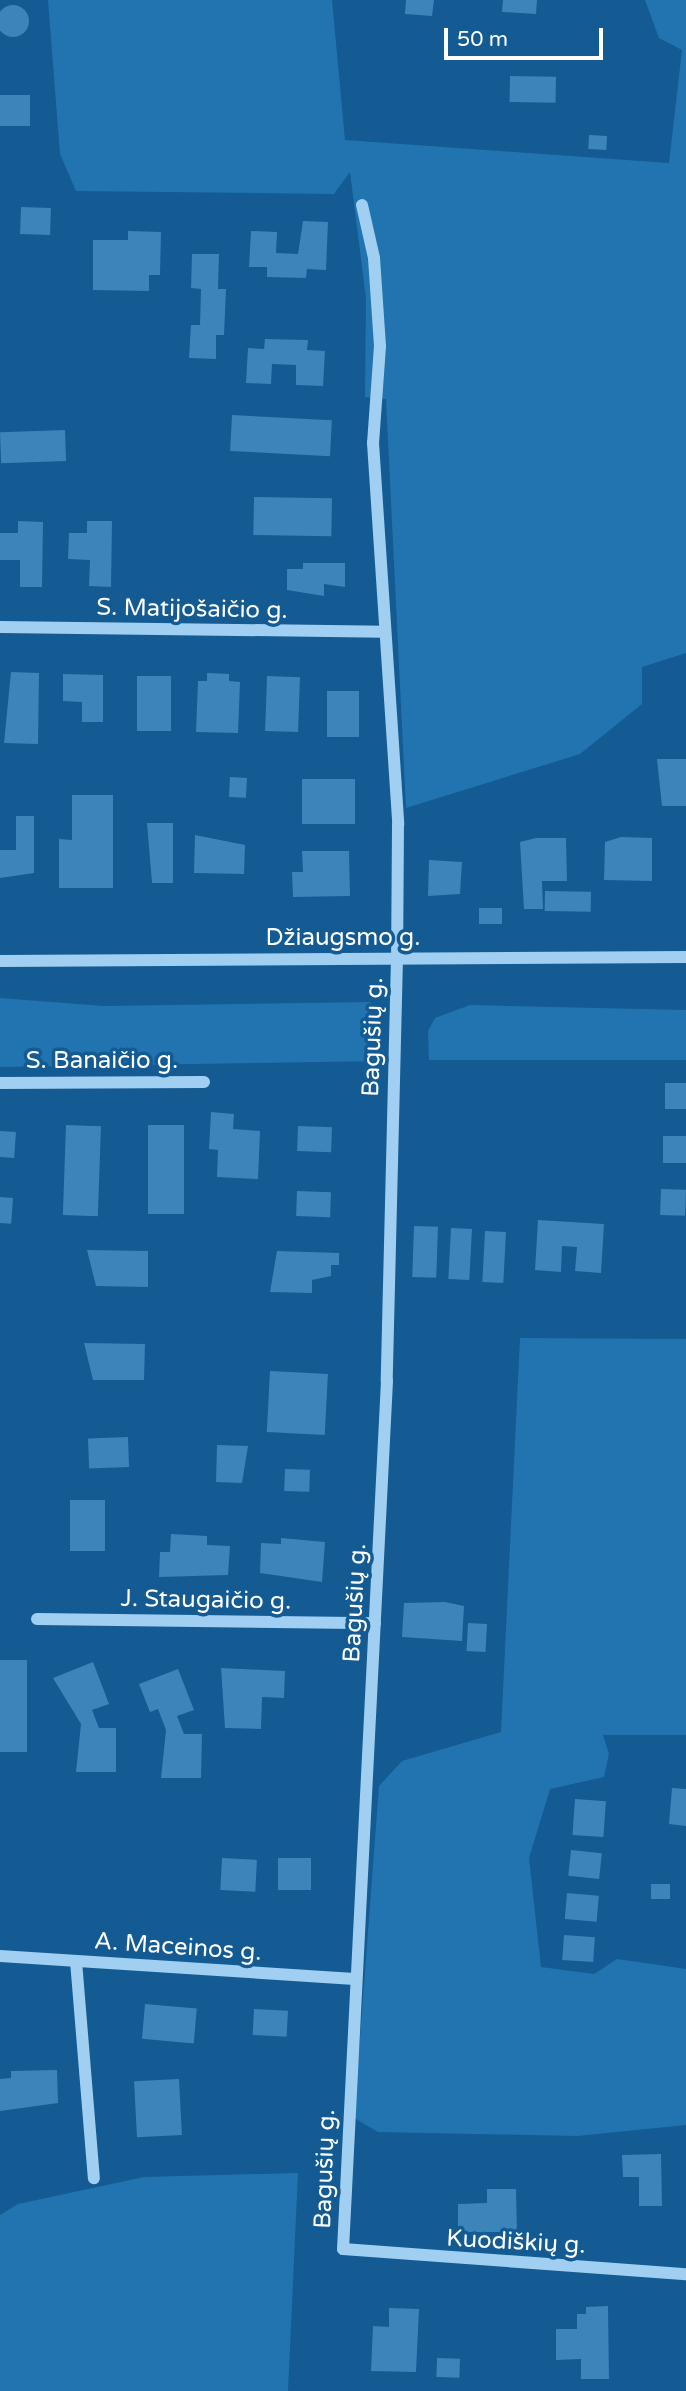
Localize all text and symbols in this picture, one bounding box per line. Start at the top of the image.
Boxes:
scale bar [448,14,607,58]
text: 50 m [457,27,508,52]
street label: S. Matijošaičio g. [96,593,288,625]
street label: Džiaugsmo g. [266,924,420,952]
street label: Bagušių g. [357,977,389,1097]
street label: S. Banaičio g. [26,1047,178,1075]
street label: Bagušių g. [337,1543,373,1663]
street label: J. Staugaičio g. [120,1584,292,1616]
street label: A. Maceinos g. [93,1927,263,1967]
street label: Bagušių g. [309,2109,341,2229]
street label: Kuodiškių g. [446,2224,586,2260]

